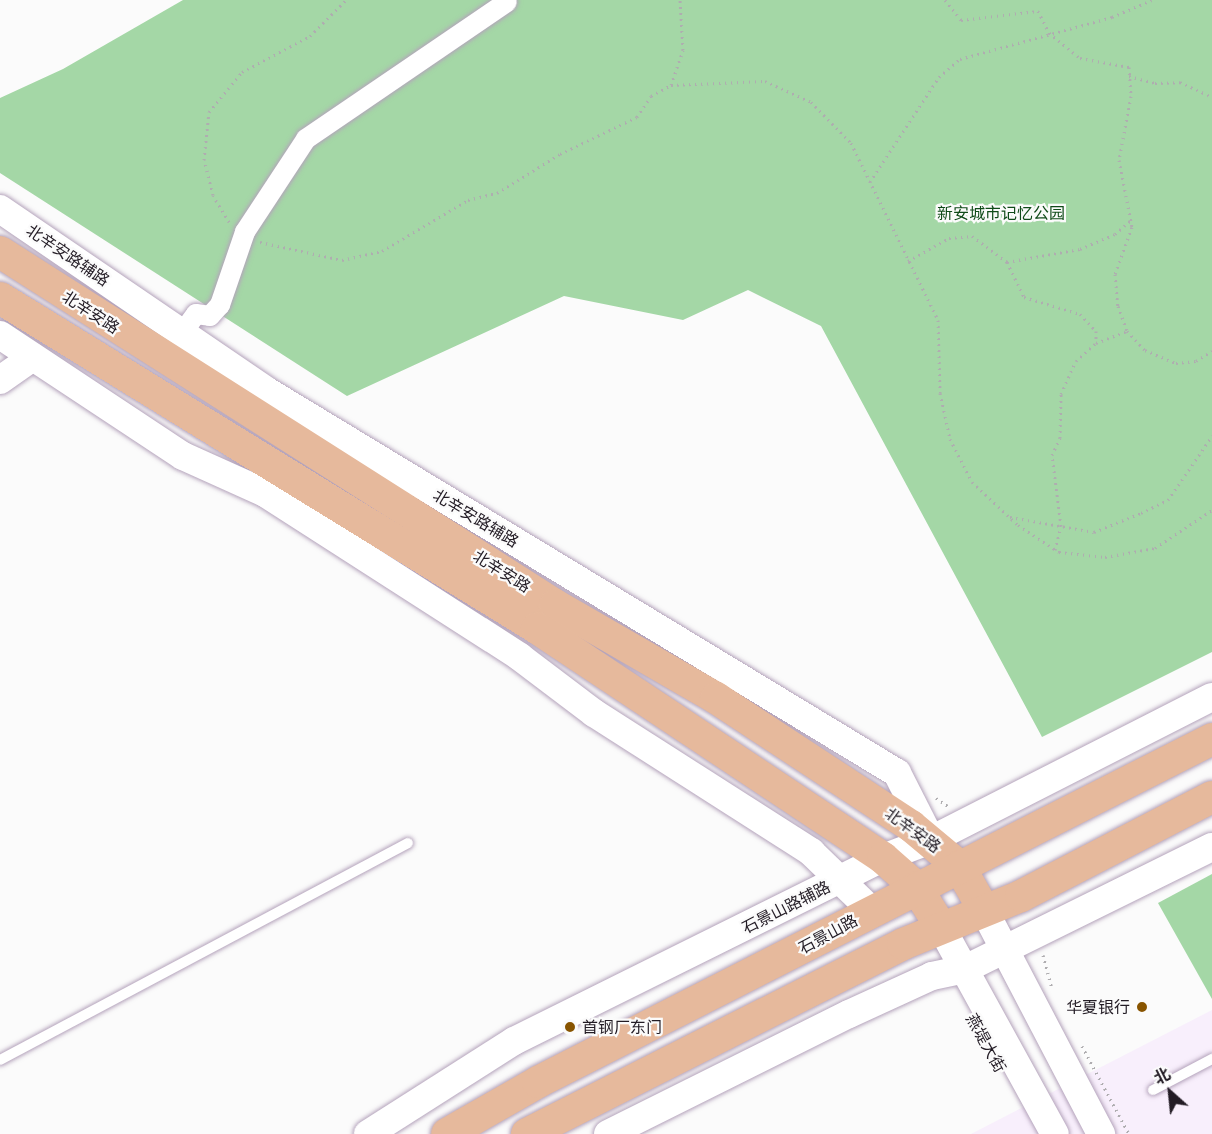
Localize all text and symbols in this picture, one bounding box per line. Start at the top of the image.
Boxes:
park label: 新安城市记忆公园 [937,203,1065,223]
street label: 北辛安路辅路 [23,220,113,290]
street label: 北辛安路 [59,287,123,337]
street label: 北辛安路辅路 [430,485,522,551]
street label: 北辛安路 [470,546,534,596]
street label: 北辛安路 [881,803,945,857]
street label: 石景山路辅路 [739,877,833,937]
street label: 石景山路 [795,911,861,957]
place label: 华夏银行 [1066,997,1130,1017]
marker: 华夏银行 [1135,1000,1149,1014]
street label: 燕堤大街 [962,1010,1010,1076]
place label: 首钢厂东门 [582,1017,662,1037]
marker: 首钢厂东门 [563,1020,577,1034]
north arrow [1140,1062,1200,1122]
text: 北 [1150,1063,1173,1089]

